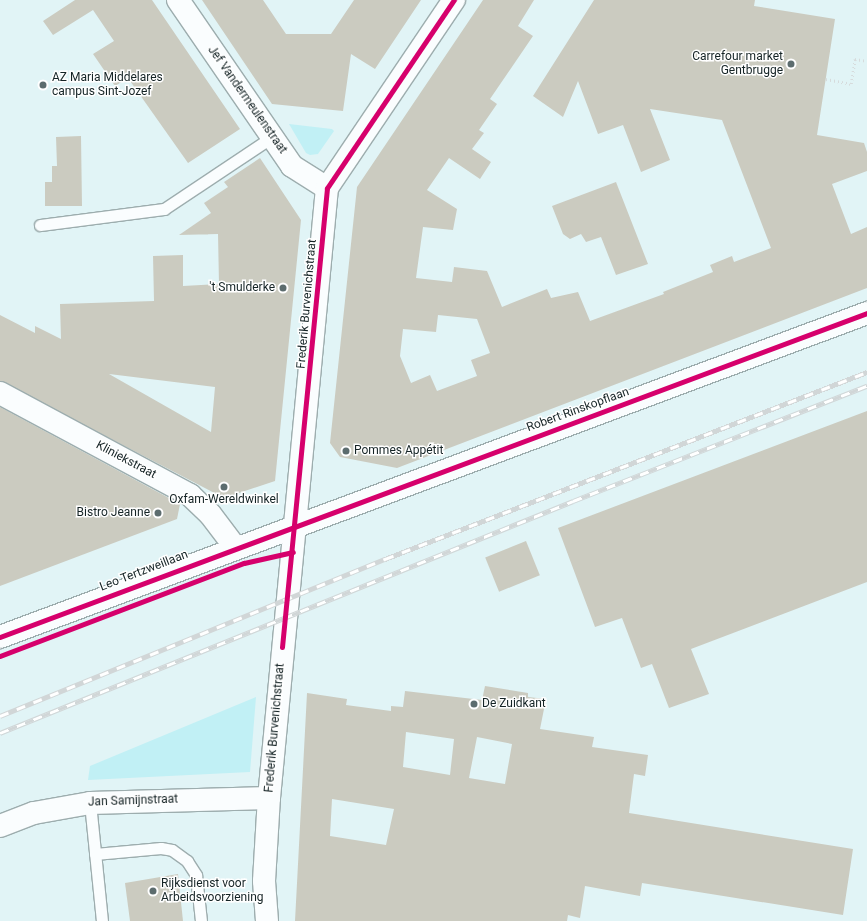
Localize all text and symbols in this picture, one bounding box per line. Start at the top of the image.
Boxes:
street label: Jef Vandermeulenstraat [204,43,290,157]
place label: Carrefour market Gentbrugge [692,50,783,78]
marker: Carrefour market Gentbrugge [786,59,796,69]
place label: AZ Maria Middelares campus Sint-Jozef [52,71,163,99]
marker: AZ Maria Middelares campus Sint-Jozef [37,79,49,91]
street label: Frederik Burvenichstraat [294,239,320,369]
place label: 't Smulderke [209,281,275,295]
marker: 't Smulderke [278,283,288,293]
street label: Robert Rinskopflaan [525,385,631,435]
street label: Kliniekstraat [93,438,159,482]
place label: Pommes Appétit [354,444,443,458]
marker: Pommes Appétit [341,446,351,456]
marker: Oxfam-Wereldwinkel [219,482,229,492]
place label: Oxfam-Wereldwinkel [169,493,279,507]
place label: Bistro Jeanne [77,506,150,520]
marker: Bistro Jeanne [153,508,163,518]
street label: Leo Tertzweillaan [98,547,190,595]
street label: Frederik Burvenichstraat [262,663,288,793]
place label: De Zuidkant [482,697,546,711]
marker: De Zuidkant [469,699,479,709]
street label: Jan Samijnstraat [88,792,178,810]
place label: Rijksdienst voor Arbeidsvoorziening [161,877,263,905]
marker: Rijksdienst voor Arbeidsvoorziening [148,886,158,896]

